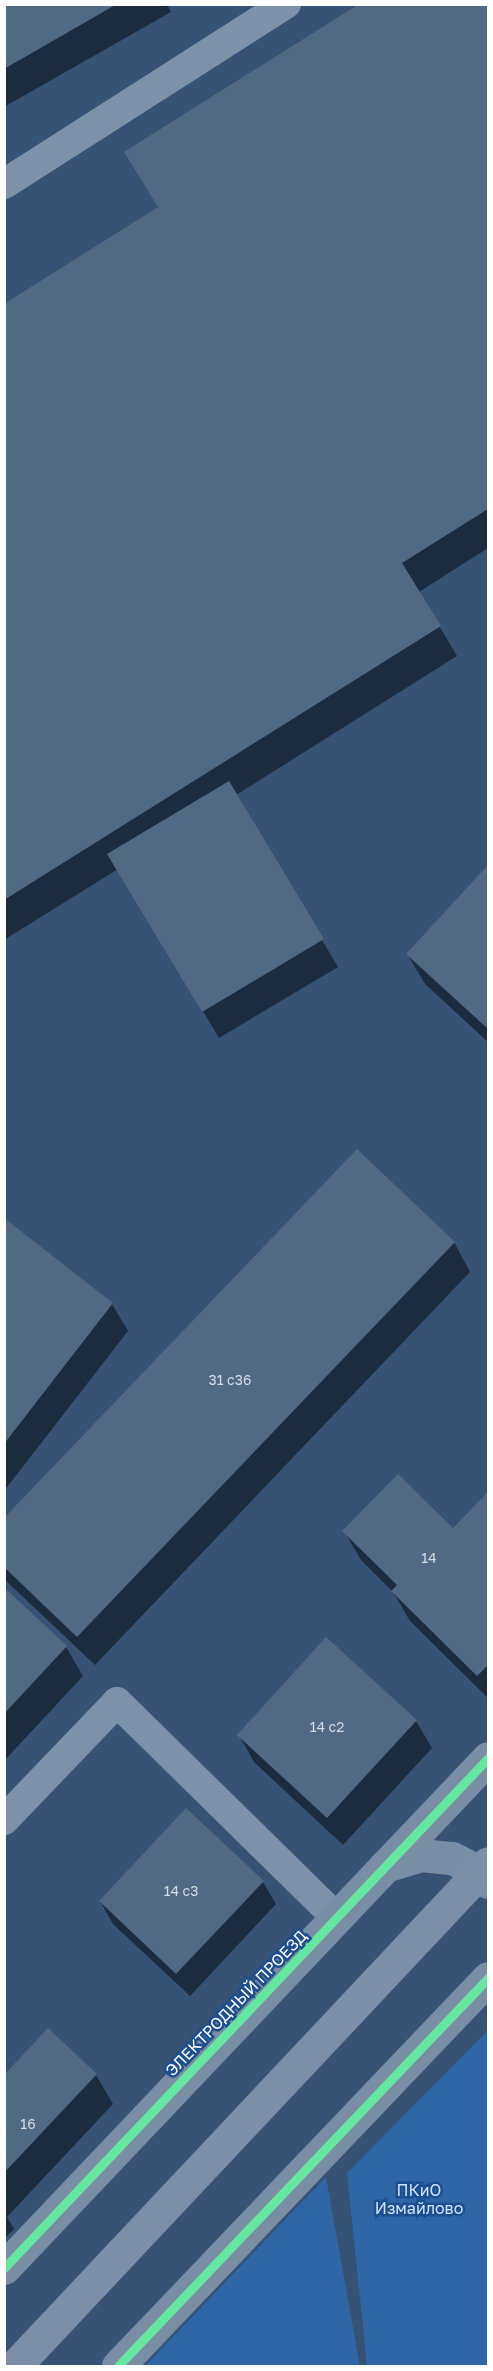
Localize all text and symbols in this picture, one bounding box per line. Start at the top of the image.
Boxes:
house number: 31 с36 [209,1372,251,1388]
house number: 14 [421,1550,437,1566]
house number: 14 с2 [310,1719,344,1735]
house number: 14 с3 [164,1883,198,1899]
street label: ЭЛЕКТРОДНЫЙ ПРОЕЗД [161,1926,311,2080]
house number: 16 [20,2116,36,2132]
park label: ПКиО Измайлово [375,2180,463,2218]

